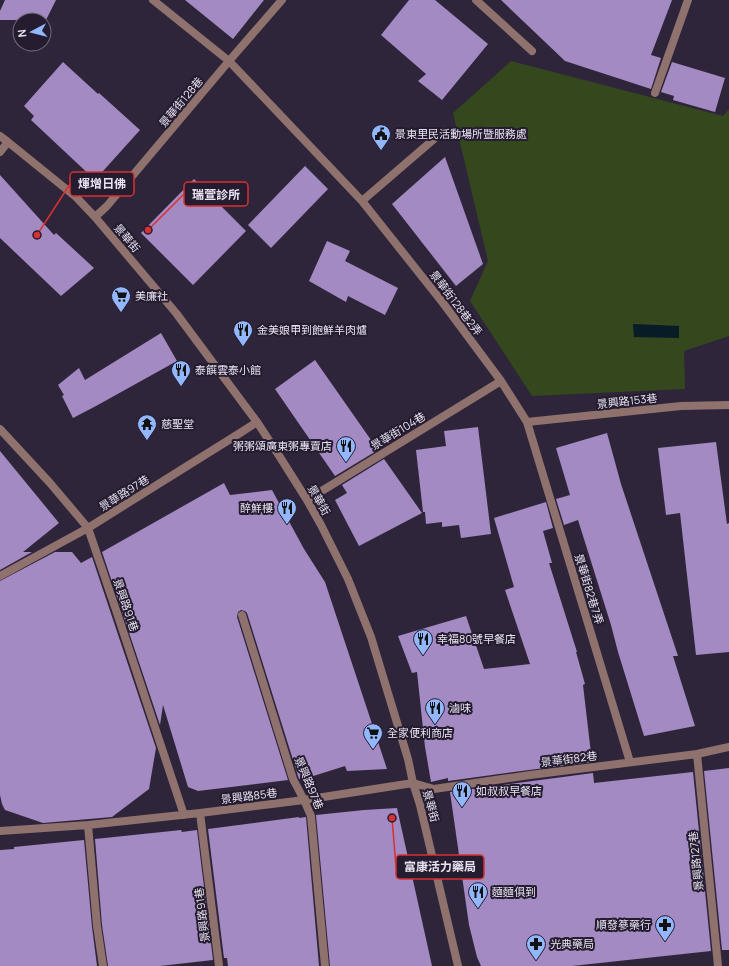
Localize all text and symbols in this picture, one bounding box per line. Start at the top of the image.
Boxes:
north arrow [12,12,52,52]
text: N [14,28,30,38]
street label: 景華街128巷 [155,74,206,130]
public building icon: 景東里民活動場所暨服務處 [370,123,392,151]
place label: 景東里民活動場所暨服務處 [395,126,527,141]
callout: 煇增日佛 [70,172,134,196]
text: 煇增日佛 [78,175,126,192]
callout: 瑞萱診所 [184,182,248,206]
text: 瑞萱診所 [192,186,240,203]
street label: 景華街 [111,220,144,255]
street label: 景華街128巷2弄 [427,267,486,338]
supermarket icon: 美廉社 [110,285,132,313]
place label: 美廉社 [135,288,168,303]
restaurant icon: 金美娘甲到飽鮮羊肉爐 [232,319,254,347]
place label: 金美娘甲到飽鮮羊肉爐 [257,322,367,337]
restaurant icon: 泰饌雲泰小館 [170,359,192,387]
place label: 泰饌雲泰小館 [195,362,261,377]
street label: 景興路153巷 [596,390,658,411]
street label: 景華街104巷 [368,408,428,453]
temple icon: 慈聖堂 [136,413,158,441]
place label: 慈聖堂 [161,416,194,431]
restaurant icon: 粥粥頌廣東粥專賣店 [335,435,357,463]
place label: 粥粥頌廣東粥專賣店 [233,438,332,453]
street label: 景華路97巷 [96,471,152,514]
street label: 景華街 [305,482,334,518]
restaurant icon: 醉鮮樓 [276,497,298,525]
place label: 醉鮮樓 [240,500,273,515]
street label: 景華街82巷7弄 [572,552,607,626]
street label: 景興路91巷 [110,576,143,633]
restaurant icon: 幸福80號早餐店 [412,628,434,656]
place label: 幸福80號早餐店 [437,631,516,646]
restaurant icon: 滷味 [424,697,446,725]
place label: 滷味 [449,700,471,715]
supermarket icon: 全家便利商店 [362,722,384,750]
place label: 全家便利商店 [387,725,453,740]
street label: 景華街82巷 [540,748,598,769]
street label: 景興路97巷 [292,754,327,812]
restaurant icon: 如叔叔早餐店 [451,780,473,808]
place label: 如叔叔早餐店 [476,783,542,798]
street label: 景興路85巷 [220,785,278,806]
street label: 景華街 [420,788,443,824]
street label: 景興路127巷 [685,830,706,892]
callout: 富康活力藥局 [396,855,484,879]
text: 富康活力藥局 [404,858,476,875]
restaurant icon: 麵麵俱到 [467,881,489,909]
place label: 麵麵俱到 [492,884,536,899]
street label: 景興路91巷 [191,887,212,943]
pharmacy icon: 順發篸藥行 [654,914,676,942]
place label: 順發篸藥行 [596,917,651,932]
pharmacy icon: 光典藥局 [525,933,547,961]
place label: 光典藥局 [550,936,594,951]

